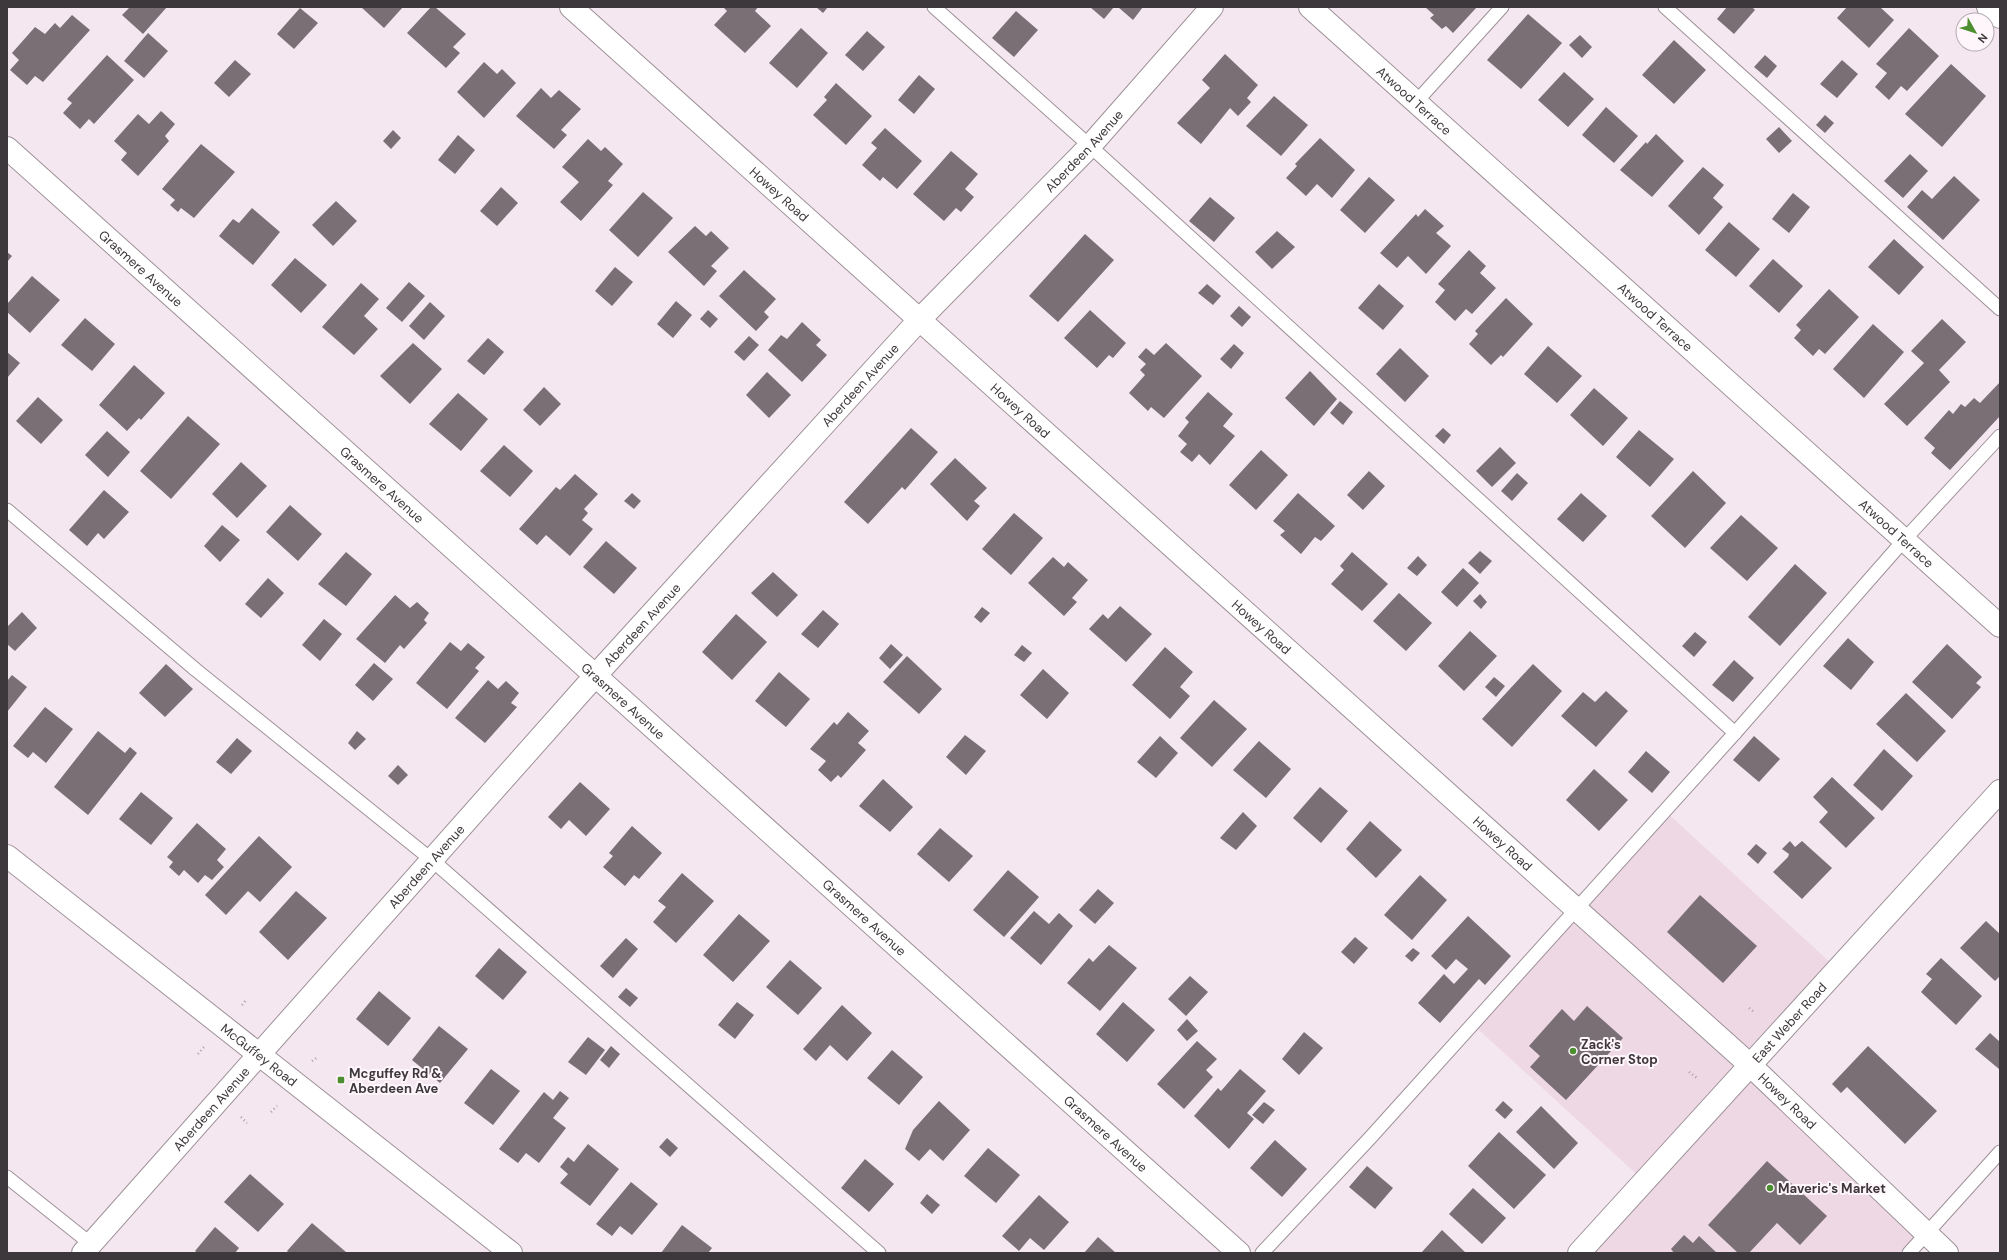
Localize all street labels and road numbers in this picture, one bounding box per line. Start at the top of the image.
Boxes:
street label: Atwood Terrace [1373,63,1455,139]
street label: Aberdeen Avenue [1041,106,1127,196]
street label: Howey Road [746,163,812,225]
street label: Grasmere Avenue [95,227,186,311]
street label: Atwood Terrace [1614,279,1696,355]
street label: Aberdeen Avenue [818,340,903,431]
street label: Howey Road [987,380,1053,442]
street label: Grasmere Avenue [336,443,427,527]
street label: Atwood Terrace [1855,496,1937,572]
street label: Aberdeen Avenue [600,580,684,670]
street label: Howey Road [1228,596,1295,658]
street label: Grasmere Avenue [578,659,669,743]
street label: Howey Road [1469,812,1536,875]
street label: Aberdeen Avenue [385,821,468,912]
street label: Grasmere Avenue [819,876,910,960]
street label: East Weber Road [1749,979,1830,1066]
street label: McGuffey Road [217,1020,300,1090]
street label: Aberdeen Avenue [170,1063,253,1155]
street label: Howey Road [1755,1069,1820,1133]
street label: Grasmere Avenue [1060,1092,1151,1176]

